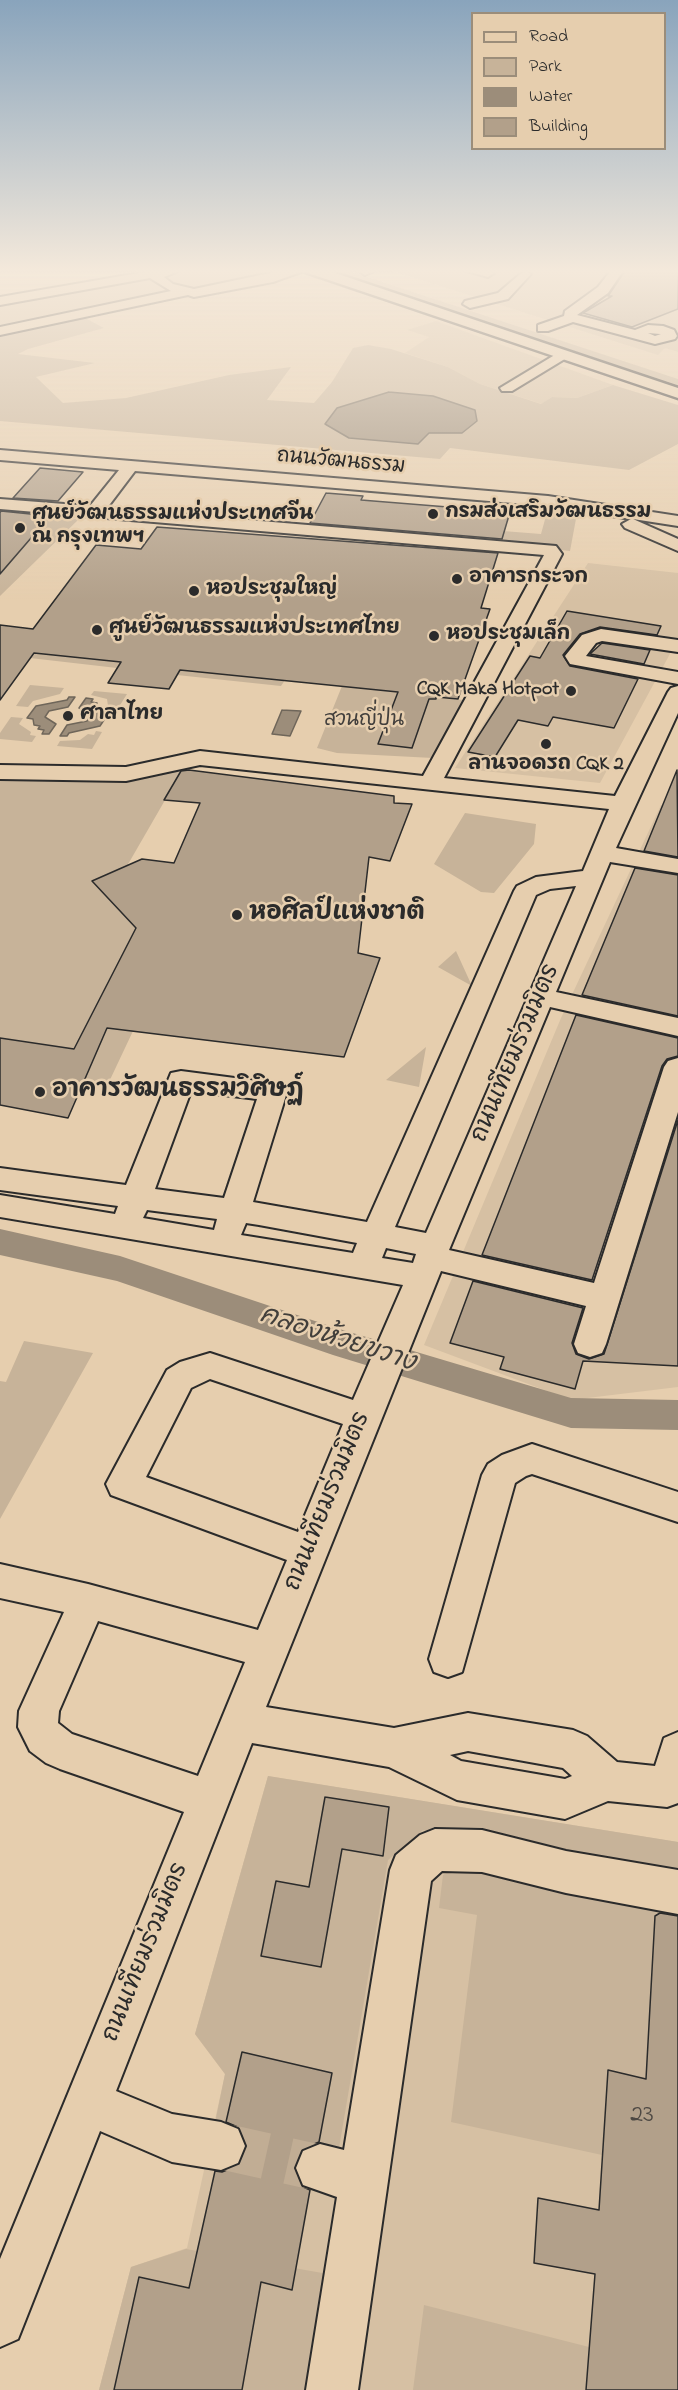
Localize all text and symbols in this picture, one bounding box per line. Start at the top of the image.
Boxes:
legend [471,12,666,150]
text: Road [529,24,568,50]
text: Park [529,54,562,80]
text: Water [529,84,572,110]
text: Building [529,114,588,140]
street label: ถนนวัฒนธรรม [276,445,406,481]
place label: กรมส่งเสริมวัฒนธรรม [445,502,651,526]
place label: ศูนย์วัฒนธรรมแห่งประเทศจีน ณ กรุงเทพฯ [32,504,313,551]
marker: กรมส่งเสริมวัฒนธรรม [426,507,440,521]
marker: ศูนย์วัฒนธรรมแห่งประเทศจีน ณ กรุงเทพฯ [13,521,27,535]
place label: อาคารกระจก [469,567,588,591]
marker: อาคารกระจก [450,572,464,586]
place label: หอประชุมใหญ่ [206,579,337,603]
marker: หอประชุมใหญ่ [187,584,201,598]
place label: ศูนย์วัฒนธรรมแห่งประเทศไทย [109,618,400,642]
marker: ศูนย์วัฒนธรรมแห่งประเทศไทย [90,623,104,637]
place label: หอประชุมเล็ก [446,624,570,648]
marker: หอประชุมเล็ก [427,629,441,643]
place label: CQK Maka Hotpot [417,679,559,703]
marker: CQK Maka Hotpot [564,684,578,698]
place label: ศาลาไทย [80,704,163,728]
marker: ศาลาไทย [61,709,75,723]
park label: สวนญี่ปุ่น [324,710,404,734]
marker: ลานจอดรถ CQK 2 [539,737,553,751]
place label: ลานจอดรถ CQK 2 [468,754,624,778]
place label: หอศิลป์แห่งชาติ [249,901,425,929]
marker: หอศิลป์แห่งชาติ [230,908,244,922]
street label: ถนนเทียมร่วมมิตร [467,961,567,1147]
place label: อาคารวัฒนธรรมวิศิษฏ์ [52,1078,303,1106]
marker: อาคารวัฒนธรรมวิศิษฏ์ [33,1085,47,1099]
water label: คลองห้วยขวาง [255,1301,419,1381]
street label: ถนนเทียมร่วมมิตร [280,1408,378,1596]
street label: ถนนเทียมร่วมมิตร [98,1859,196,2047]
house number: 23 [630,2101,654,2133]

